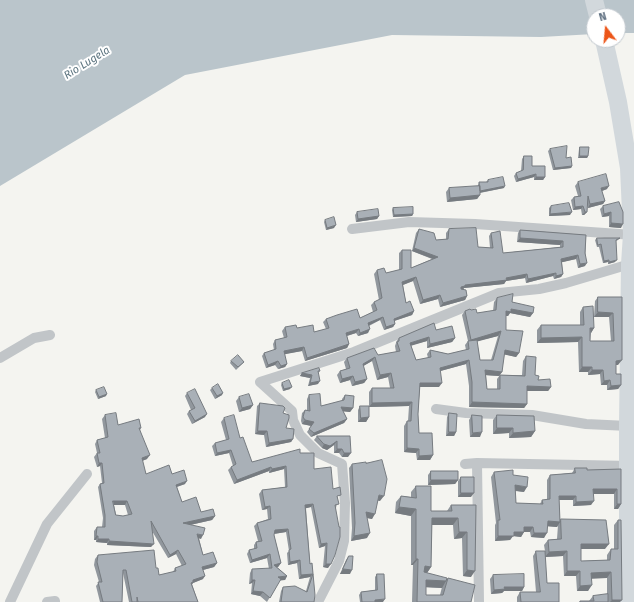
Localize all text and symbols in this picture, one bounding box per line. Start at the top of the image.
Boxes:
north arrow [586,8,626,48]
text: N [598,10,608,24]
water label: Rio Lugela [62,44,112,82]

